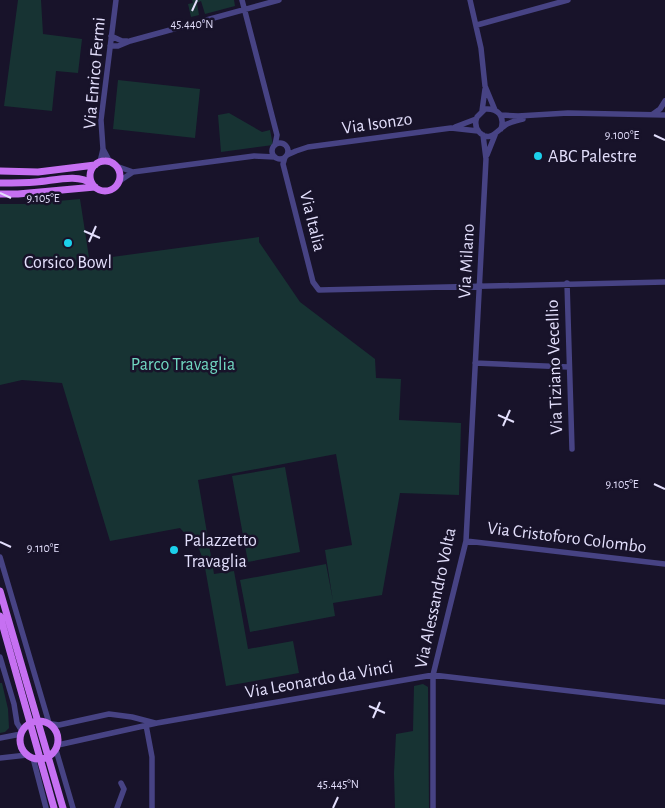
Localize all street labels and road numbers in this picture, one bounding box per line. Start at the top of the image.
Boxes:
street label: Via Enrico Fermi [81,16,109,130]
street label: Via Isonzo [341,110,414,138]
street label: Via Italia [296,189,328,253]
street label: Via Milano [456,223,478,299]
street label: Via Tiziano Vecellio [544,299,566,435]
street label: Via Cristoforo Colombo [486,519,648,557]
street label: Via Alessandro Volta [412,526,460,670]
street label: Via Leonardo da Vinci [244,658,395,702]

